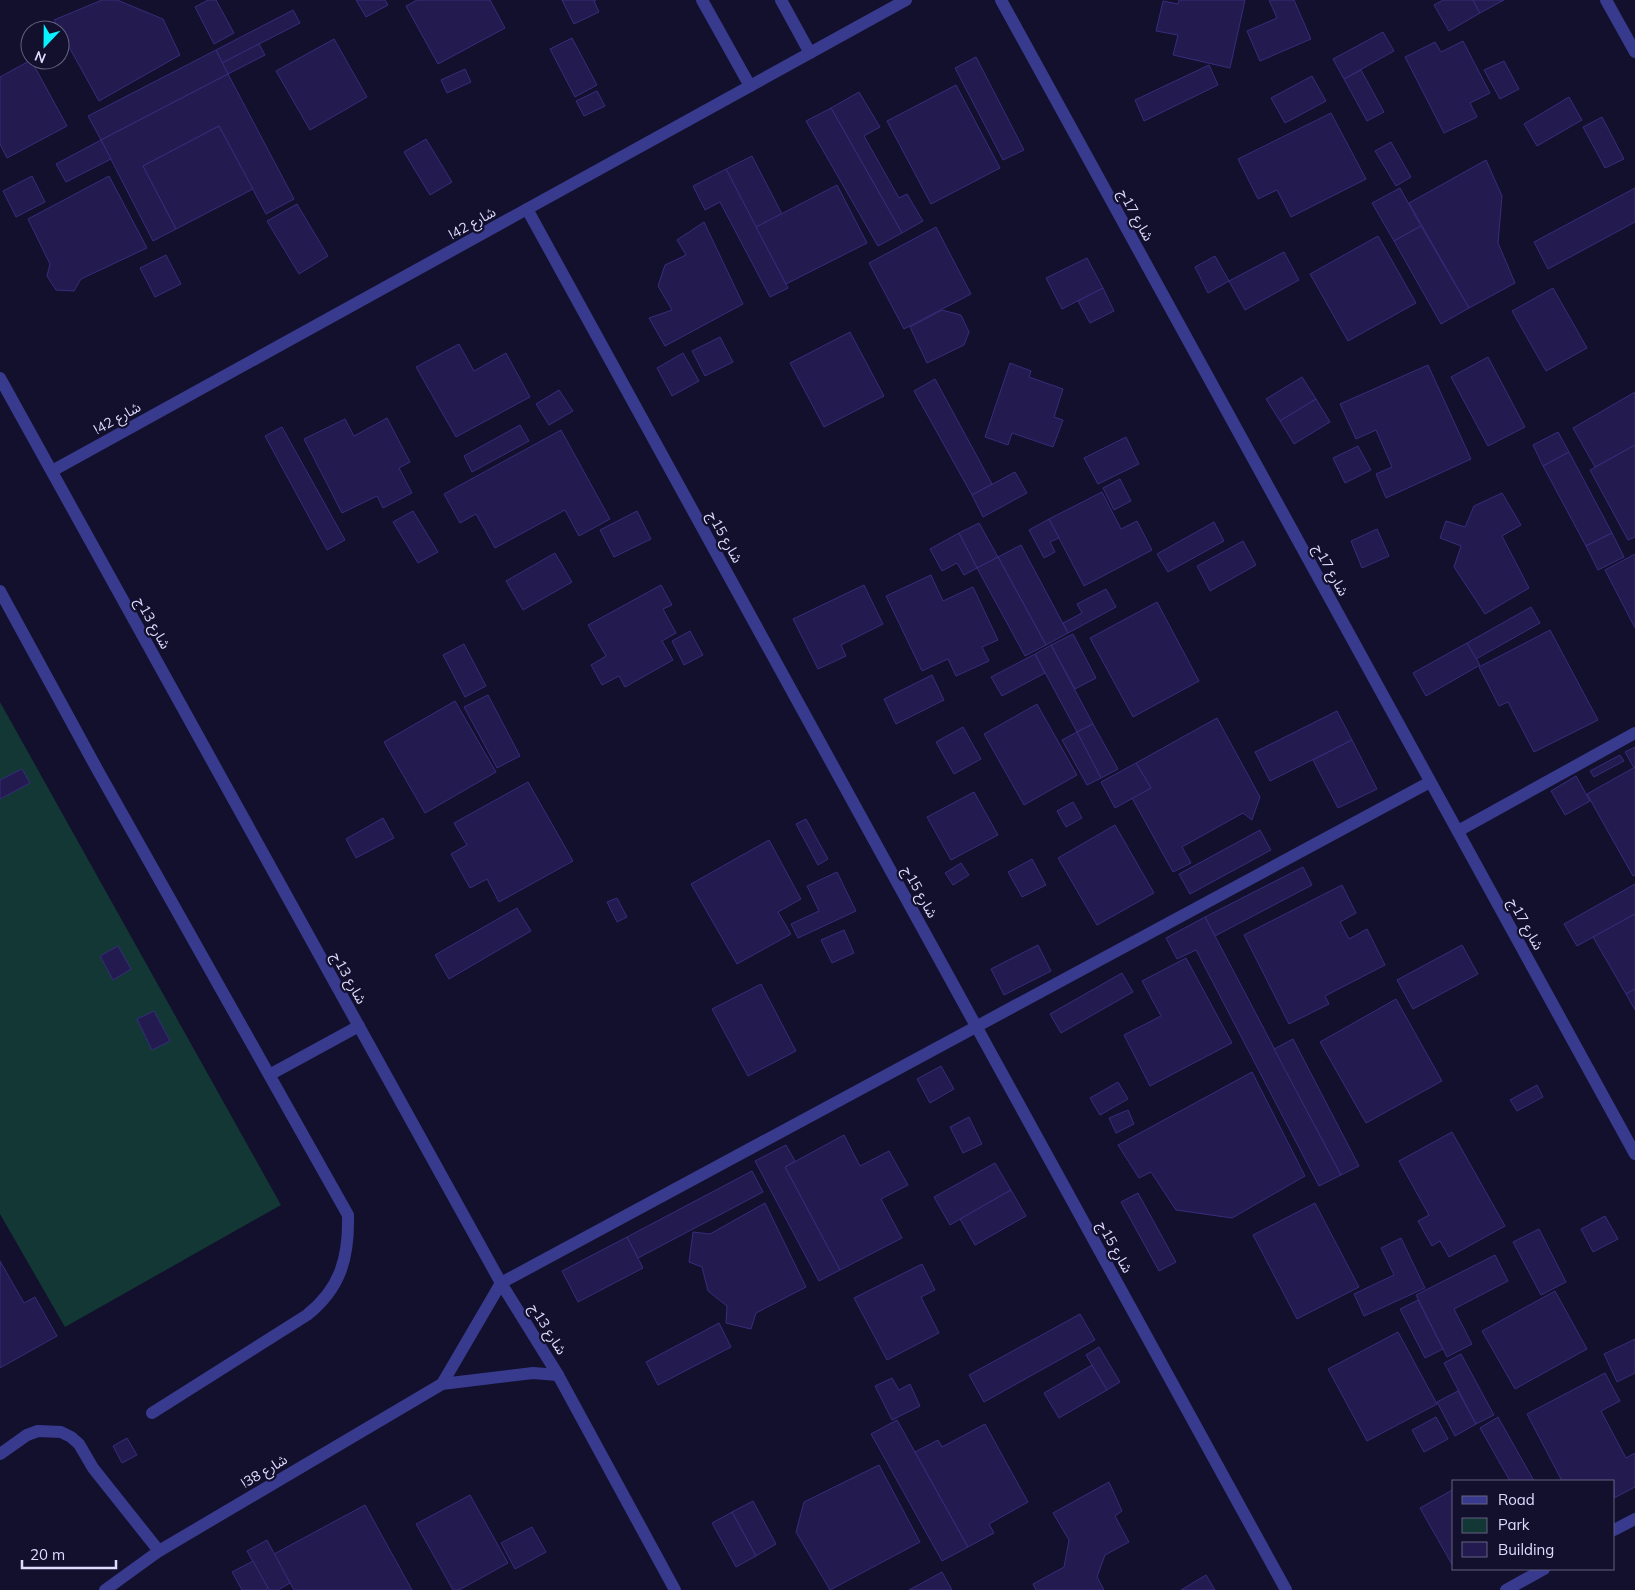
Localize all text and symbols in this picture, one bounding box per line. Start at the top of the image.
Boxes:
north arrow [20,20,70,70]
text: N [32,47,48,67]
street label: شارع 17ج [1113,186,1158,245]
street label: شارع 42ا [445,203,500,245]
street label: شارع 42ا [90,398,145,440]
street label: شارع 15ج [702,508,747,567]
street label: شارع 17ج [1308,541,1353,600]
street label: شارع 13ج [130,594,175,653]
street label: شارع 15ج [897,863,942,922]
street label: شارع 17ج [1503,895,1548,954]
street label: شارع 13ج [326,949,371,1008]
street label: شارع 15ج [1092,1218,1137,1277]
street label: شارع 13ج [524,1300,571,1359]
street label: شارع 38ا [237,1450,292,1494]
legend [1452,1480,1615,1570]
text: Road [1498,1490,1535,1509]
text: Park [1498,1515,1530,1534]
scale bar [22,1538,116,1570]
text: Building [1498,1540,1554,1559]
text: 20 m [30,1545,65,1564]

